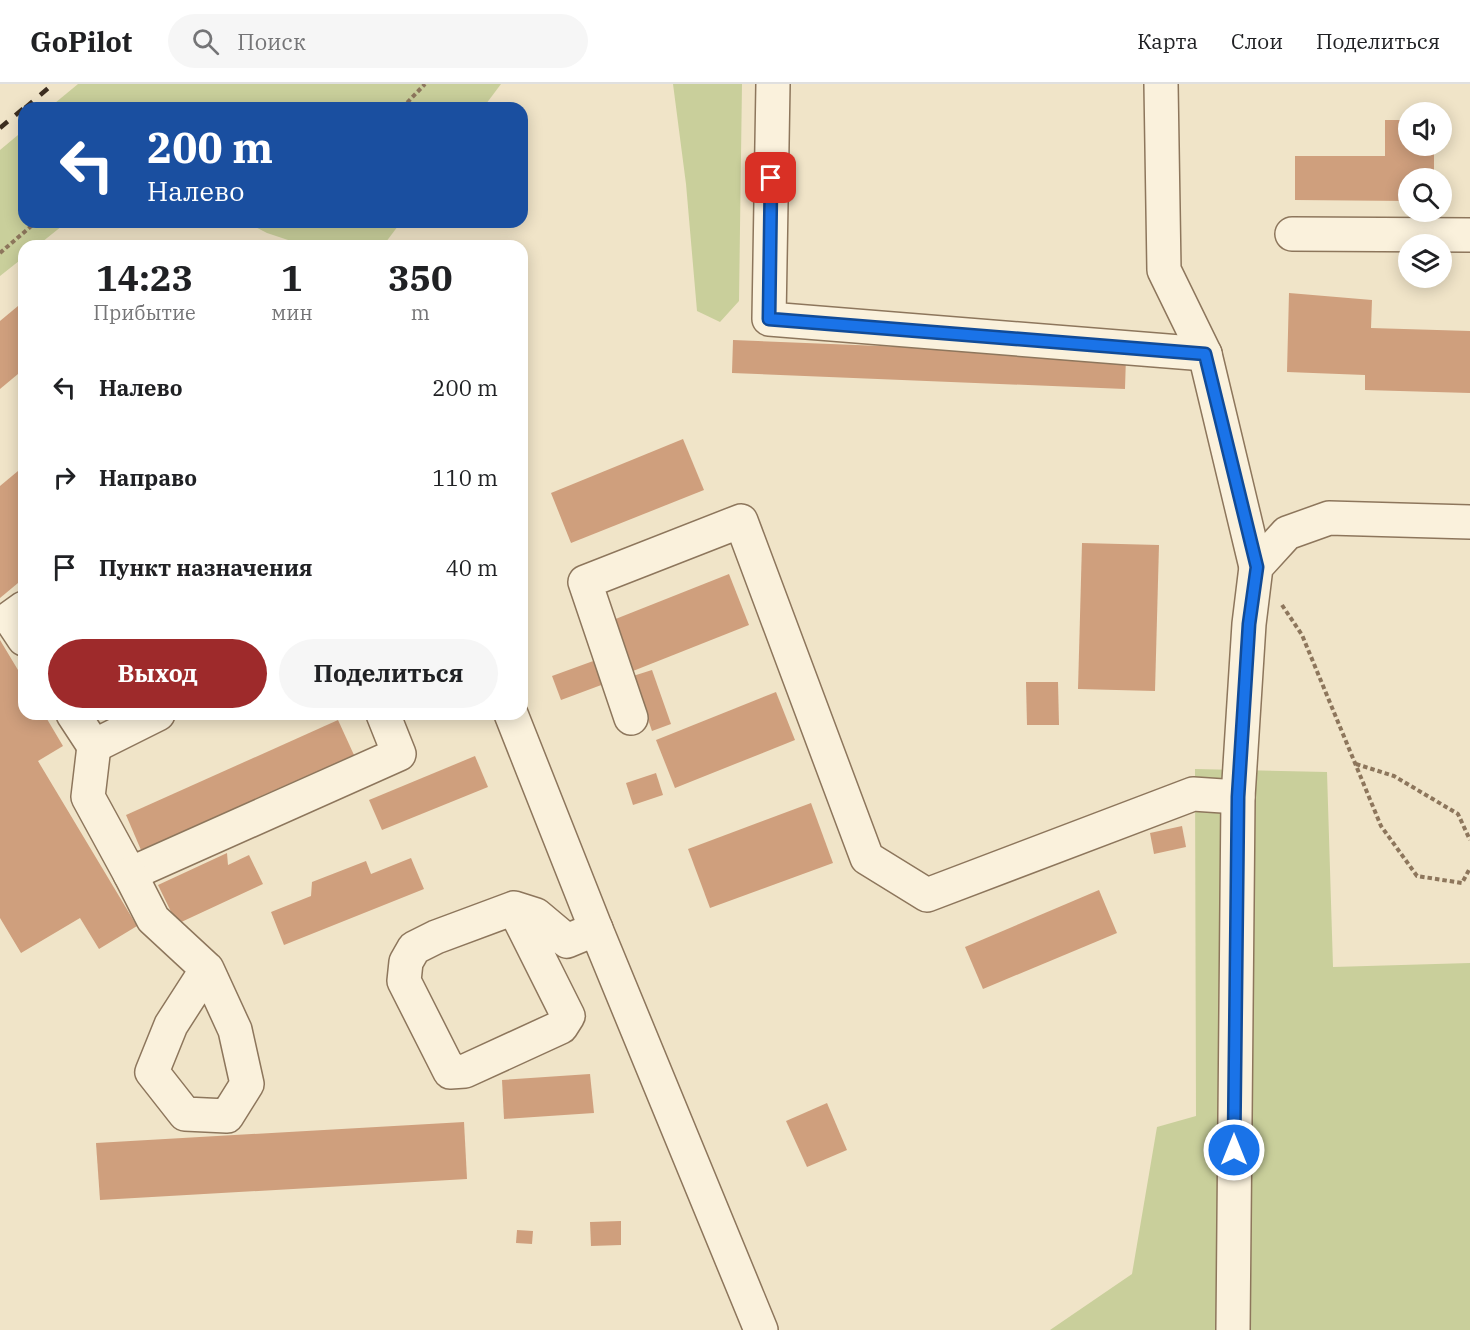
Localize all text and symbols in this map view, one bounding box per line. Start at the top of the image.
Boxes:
search box [168,14,588,68]
text: GoPilot [30,23,132,60]
icon: search [189,25,222,58]
text: Поиск [237,27,306,56]
text: Карта [1137,27,1198,55]
text: Слои [1231,27,1283,55]
text: Поделиться [1316,27,1440,55]
map controls [1398,102,1452,288]
button: sound [1398,102,1452,156]
text: 200 m [147,120,273,175]
icon: left [48,126,126,204]
pin [745,152,796,203]
icon: arrive [754,161,787,194]
button: search [1398,168,1452,222]
text: Налево [147,173,244,208]
button: layers [1398,234,1452,288]
text: 14:23 [96,254,193,301]
text: 1 [281,254,303,301]
text: 350 [388,254,453,301]
text: Прибытие [93,299,196,326]
text: мин [271,299,313,326]
text: m [411,299,430,326]
icon: left [48,371,81,404]
text: Налево [99,373,183,402]
text: 200 m [432,373,498,402]
icon: right [48,461,81,494]
text: Направо [99,463,197,492]
text: 110 m [432,463,498,492]
icon: arrive [48,551,81,584]
text: Пункт назначения [99,553,313,582]
text: 40 m [446,553,498,582]
button: Выход [48,639,267,708]
button: Поделиться [279,639,498,708]
position arrow [1202,1118,1266,1182]

